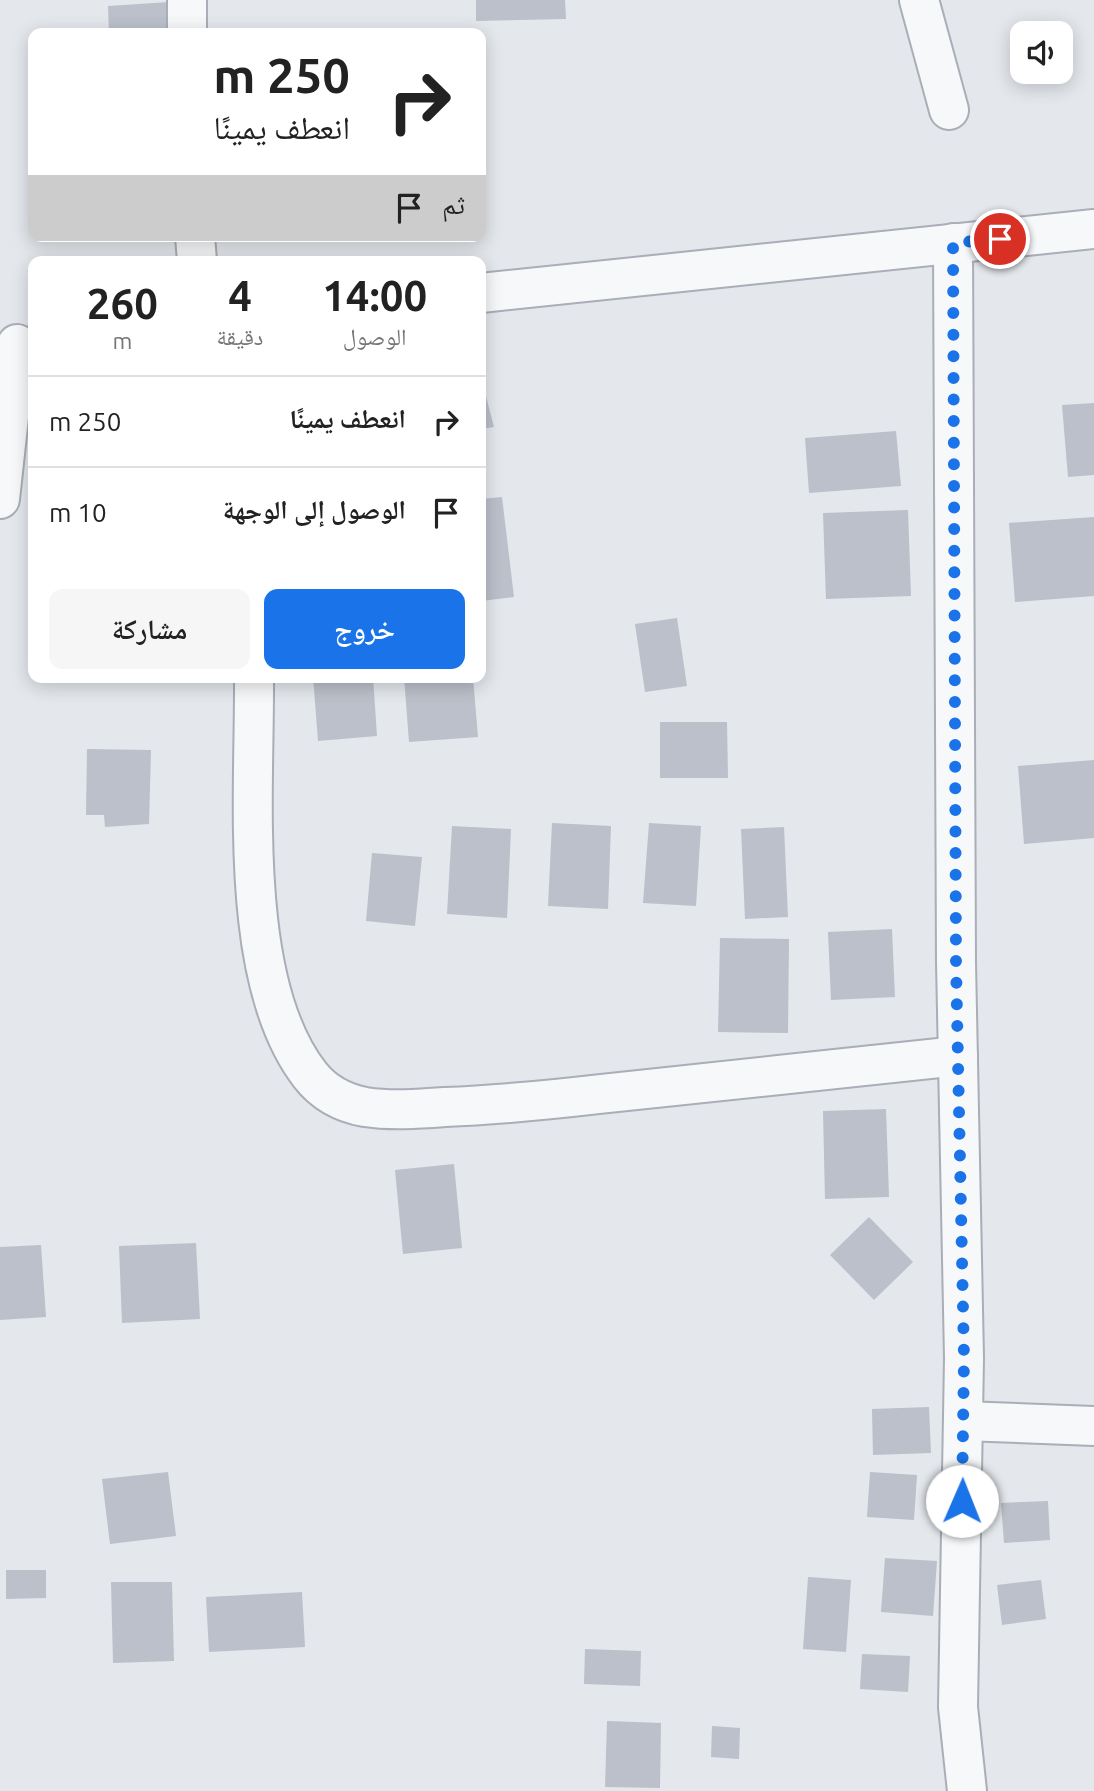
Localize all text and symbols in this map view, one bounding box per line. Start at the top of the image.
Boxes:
map controls [1010,21,1073,84]
button: sound [1010,21,1073,84]
text: 250 m [213,47,350,102]
icon: right [374,56,465,147]
text: انعطف يمينًا [214,109,350,145]
icon: arrive [390,189,428,227]
text: ثم [442,190,465,219]
pin [970,209,1030,269]
icon: arrive [981,220,1019,258]
text: 4 [228,272,252,319]
text: 14:00 [322,272,427,319]
text: 260 [87,280,158,327]
text: دقيقة [217,324,263,349]
text: الوصول [343,324,407,349]
text: m [112,328,132,353]
icon: right [427,403,465,441]
text: انعطف يمينًا [290,404,406,433]
text: 250 m [49,407,121,436]
icon: arrive [427,494,465,532]
text: الوصول إلى الوجهة [223,495,406,524]
text: 10 m [49,498,107,527]
button: مشاركة [49,589,250,669]
button: خروج [264,589,465,669]
position arrow [925,1464,999,1538]

